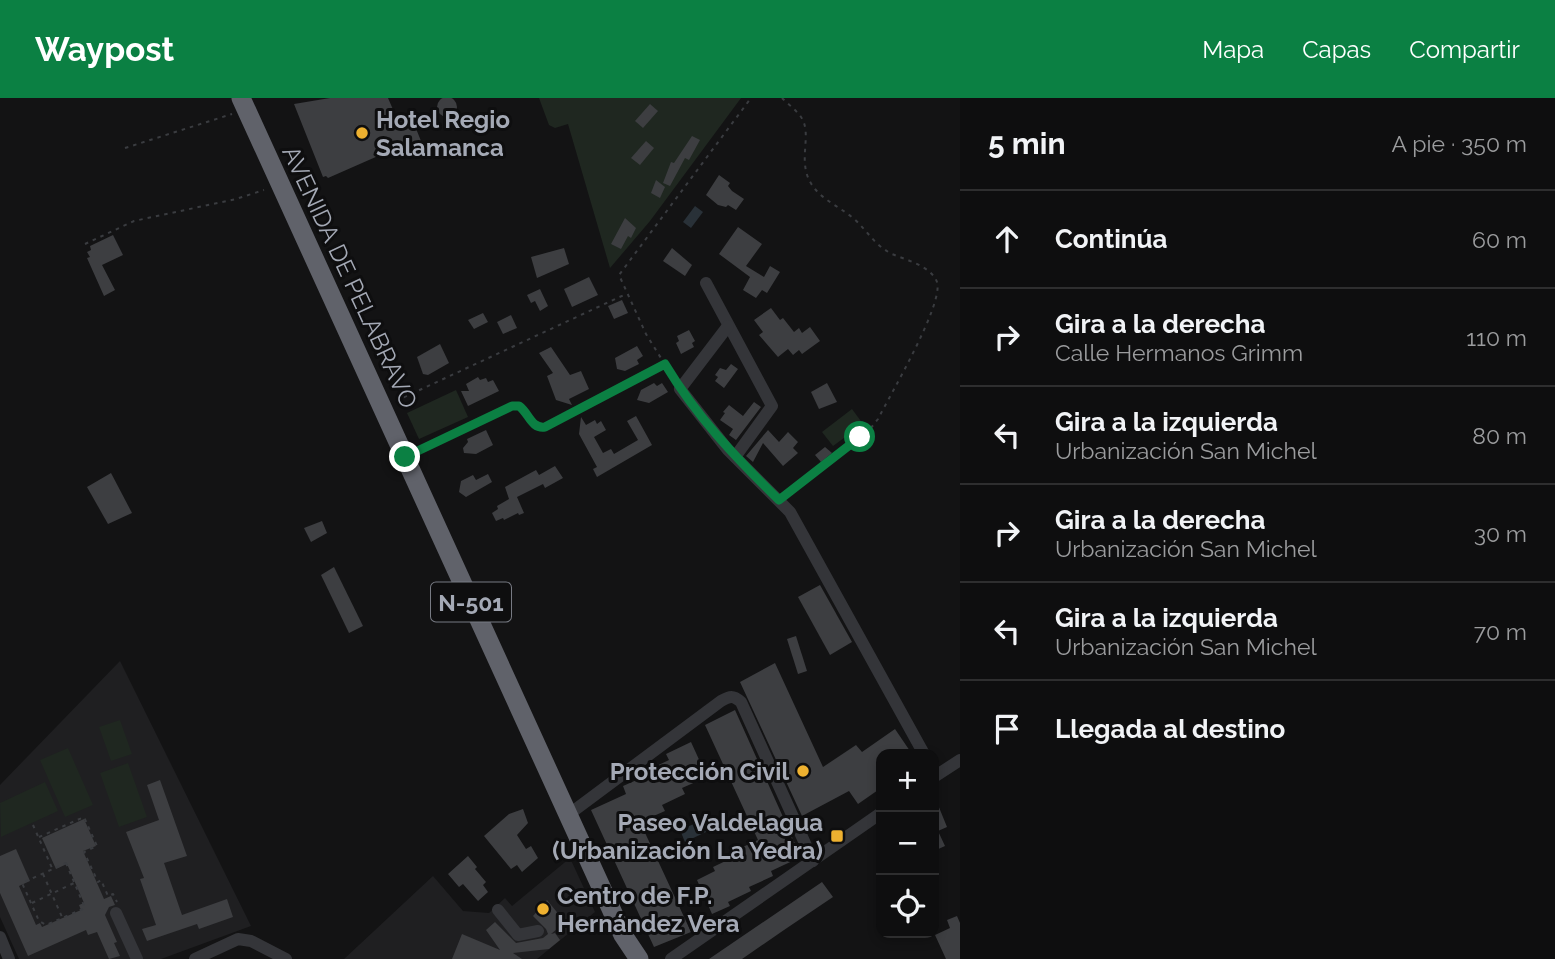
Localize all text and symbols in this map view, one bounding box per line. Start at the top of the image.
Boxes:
text: Waypost [35,30,174,69]
text: Mapa [1202,35,1264,64]
text: Capas [1302,35,1371,64]
text: Compartir [1409,35,1520,64]
place label: Hotel Regio Salamanca [376,105,510,162]
marker: Hotel Regio Salamanca [354,125,370,141]
text: 5 min [988,126,1066,161]
text: A pie · 350 m [1392,130,1527,157]
street label: AVENIDA DE PELABRAVO [276,141,424,413]
icon: ahead [988,220,1026,258]
text: Continúa [1055,224,1167,254]
text: 60 m [1472,226,1527,253]
text: Gira a la derecha [1055,309,1265,339]
icon: right [988,318,1026,356]
text: 110 m [1466,324,1527,351]
text: Calle Hermanos Grimm [1055,339,1303,366]
text: Gira a la izquierda [1055,407,1278,437]
icon: left [988,416,1026,454]
route start [844,421,875,452]
text: 80 m [1472,422,1527,449]
text: Urbanización San Michel [1055,437,1317,464]
route end [389,441,420,472]
text: Gira a la derecha [1055,505,1265,535]
icon: right [988,514,1026,552]
text: 30 m [1474,520,1527,547]
text: Urbanización San Michel [1055,535,1317,562]
road number: N-501 [431,582,511,622]
text: Gira a la izquierda [1055,603,1278,633]
icon: left [988,612,1026,650]
text: 70 m [1474,618,1527,645]
text: Urbanización San Michel [1055,633,1317,660]
icon: arrive [988,710,1026,748]
text: Llegada al destino [1055,714,1285,744]
map controls [876,749,939,938]
button: + [876,749,939,812]
place label: Protección Civil [610,757,789,786]
marker: Protección Civil [795,763,811,779]
place label: Paseo Valdelagua (Urbanización La Yedra) [552,808,823,865]
button: − [876,812,939,875]
marker: Paseo Valdelagua (Urbanización La Yedra) [829,828,845,844]
button: locate [876,875,939,938]
place label: Centro de F.P. Hernández Vera [557,881,740,938]
marker: Centro de F.P. Hernández Vera [535,901,551,917]

